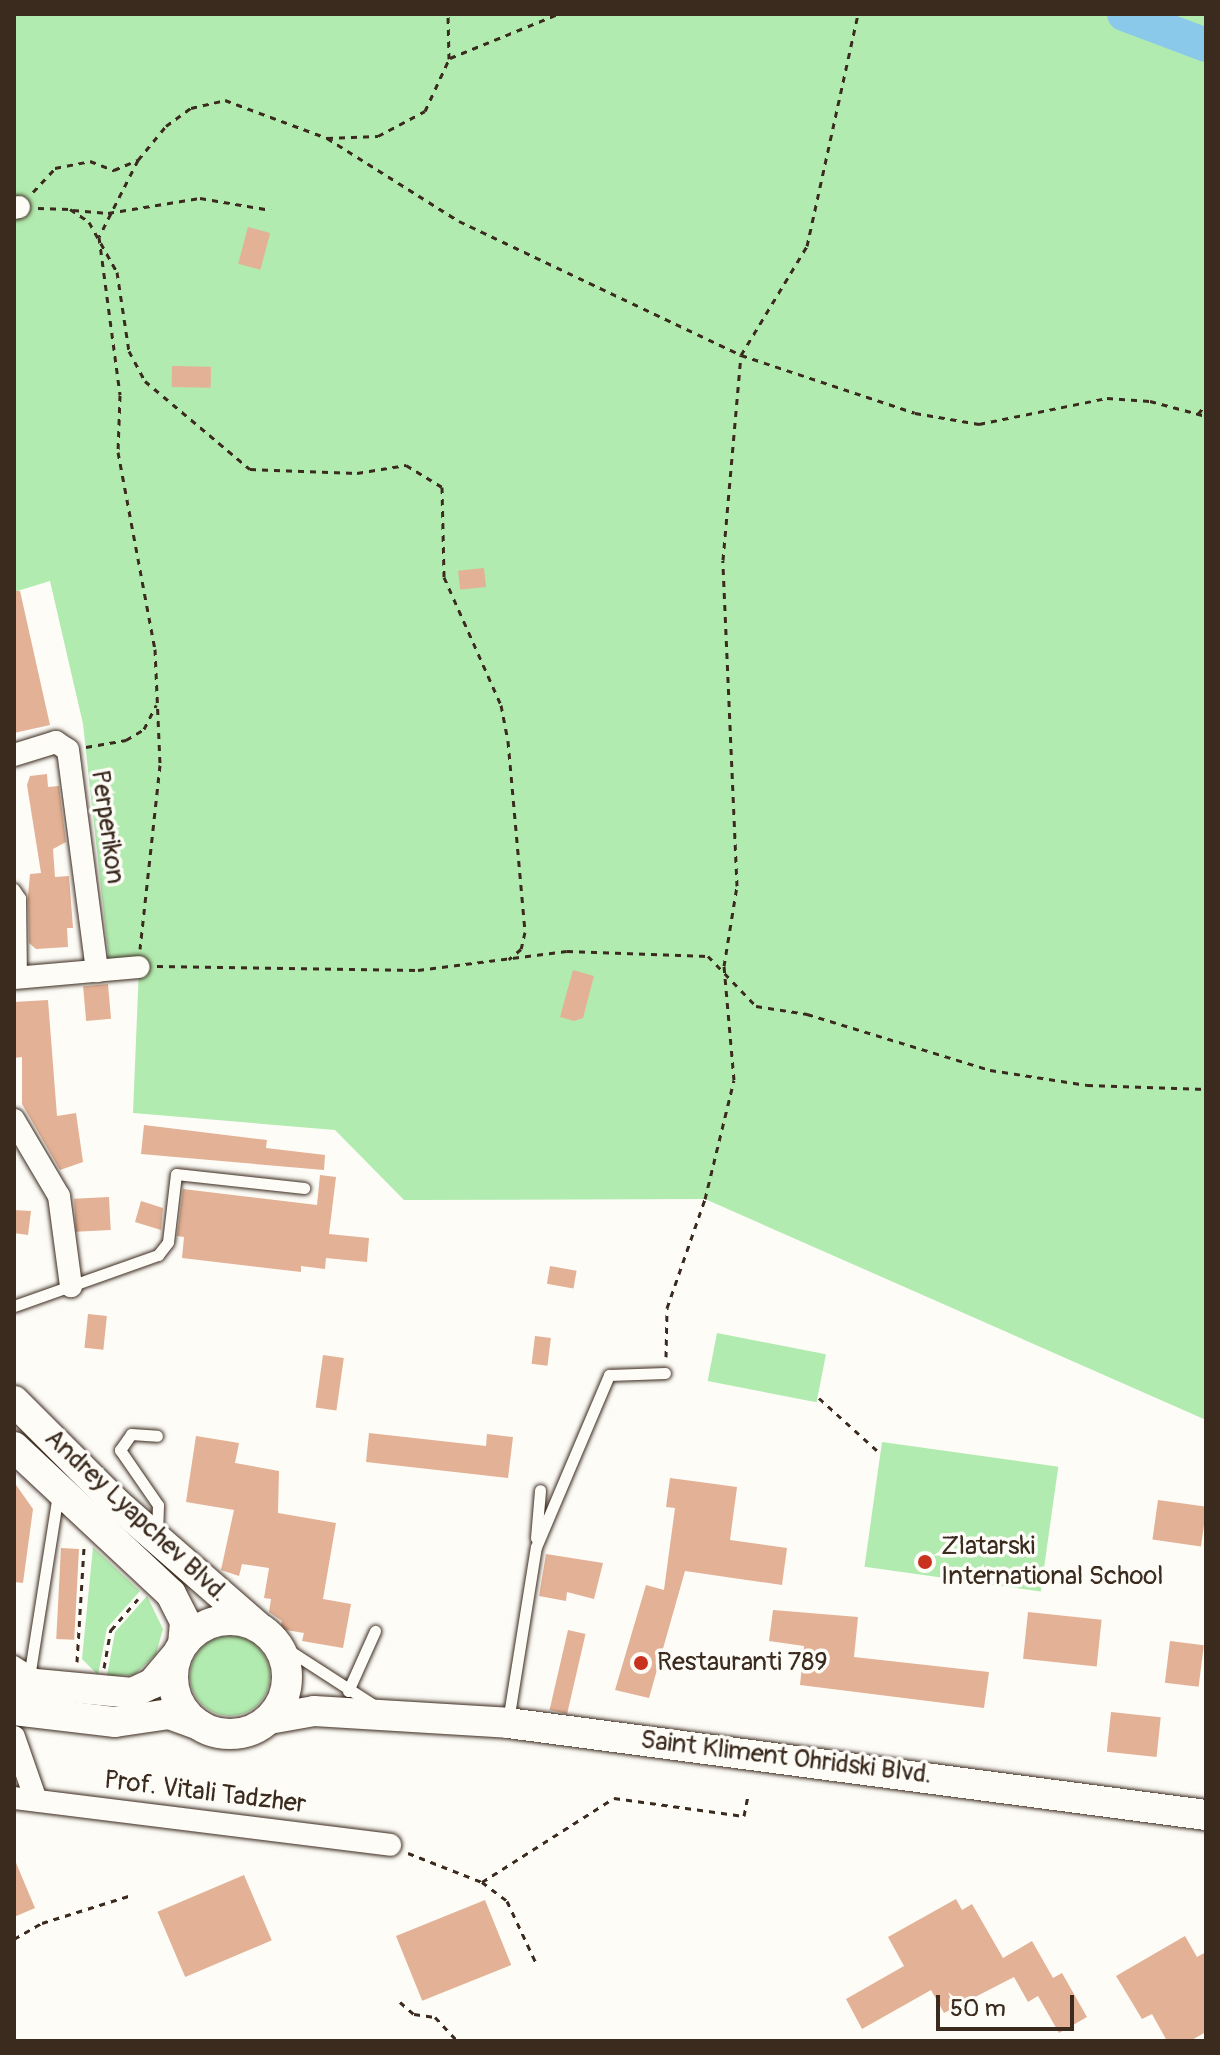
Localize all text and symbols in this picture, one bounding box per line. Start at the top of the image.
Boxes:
street label: Perperikon [84,768,130,886]
street label: Andrey Lyapchev Blvd. [38,1423,234,1609]
place label: Zlatarski International School [941,1531,1164,1592]
marker: Zlatarski International School [916,1553,934,1571]
place label: Restauranti 789 [657,1647,828,1679]
marker: Restauranti 789 [632,1654,650,1672]
street label: Saint Kliment Ohridski Blvd. [639,1725,933,1791]
street label: Prof. Vitali Tadzher [102,1765,308,1821]
scale bar [940,1979,1078,2029]
text: 50 m [950,1994,1006,2023]

